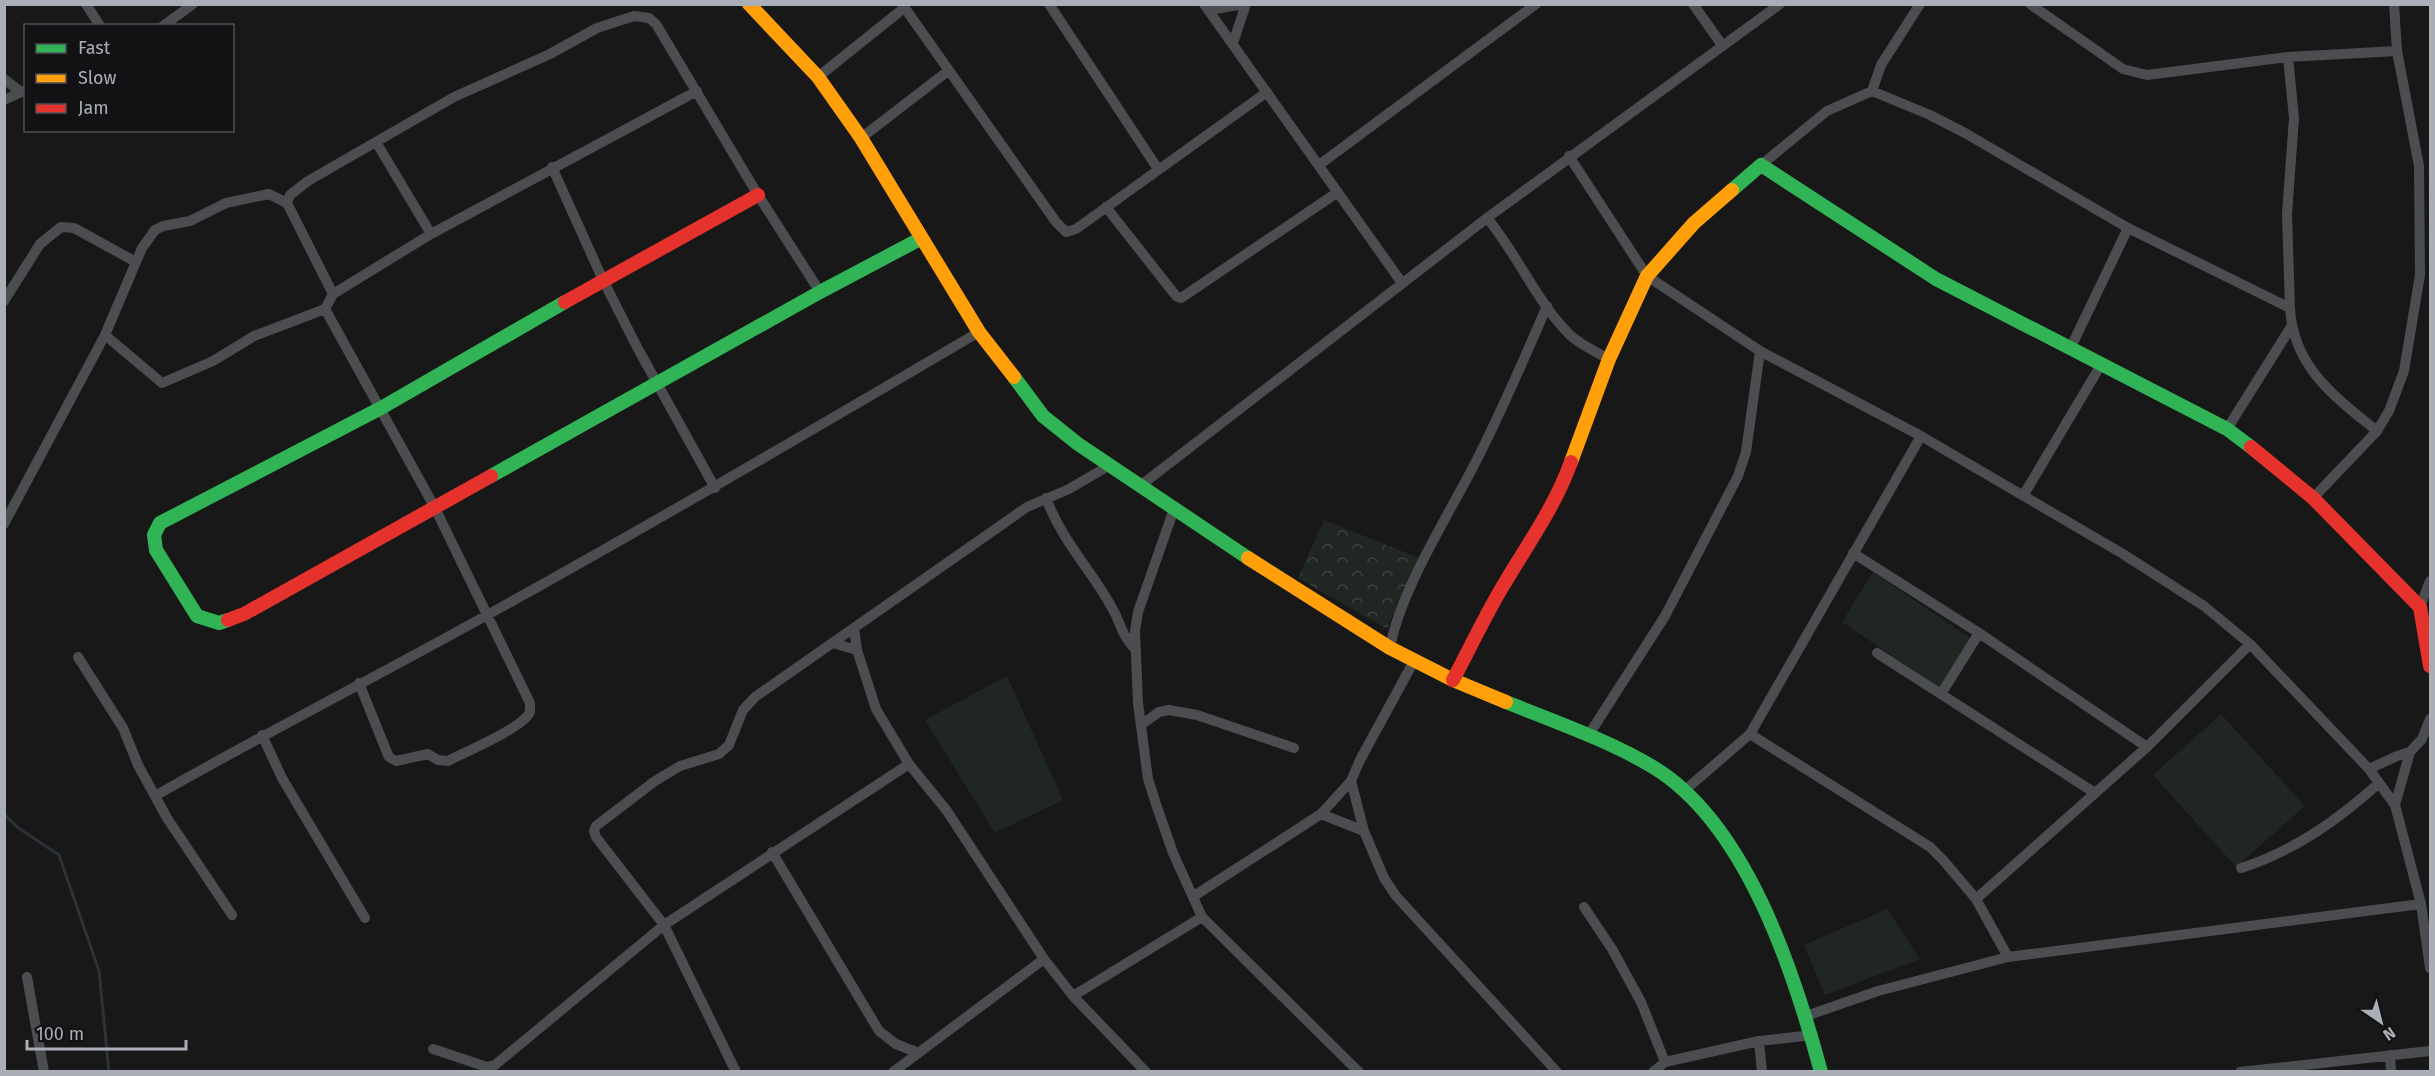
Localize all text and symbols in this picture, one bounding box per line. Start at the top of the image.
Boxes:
legend [24,24,234,132]
text: Fast [78,37,111,59]
text: Slow [78,67,117,89]
text: Jam [78,97,109,119]
north arrow [2351,992,2411,1052]
scale bar [27,1013,186,1051]
text: 100 m [36,1023,84,1045]
text: N [2380,1023,2399,1045]

